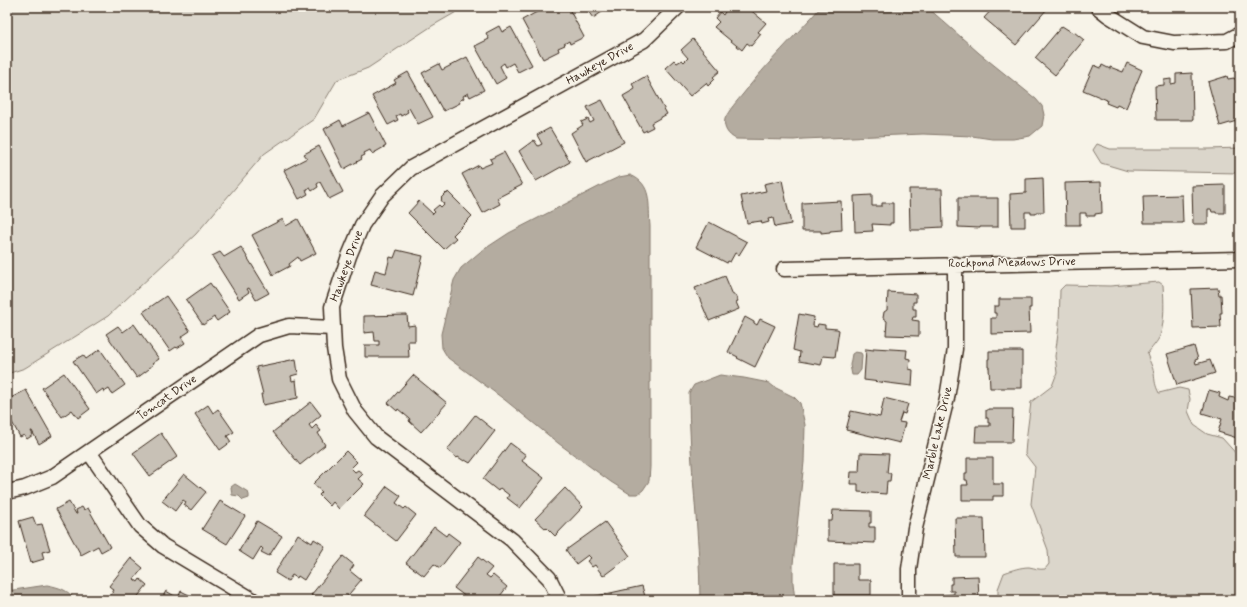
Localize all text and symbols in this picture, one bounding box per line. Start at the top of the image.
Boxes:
street label: Hawkeye Drive [563,39,637,89]
street label: Hawkeye Drive [327,228,367,304]
street label: Rockpond Meadows Drive [948,254,1076,272]
street label: Tomcat Drive [134,371,200,425]
street label: Marble Lake Drive [919,384,957,481]

